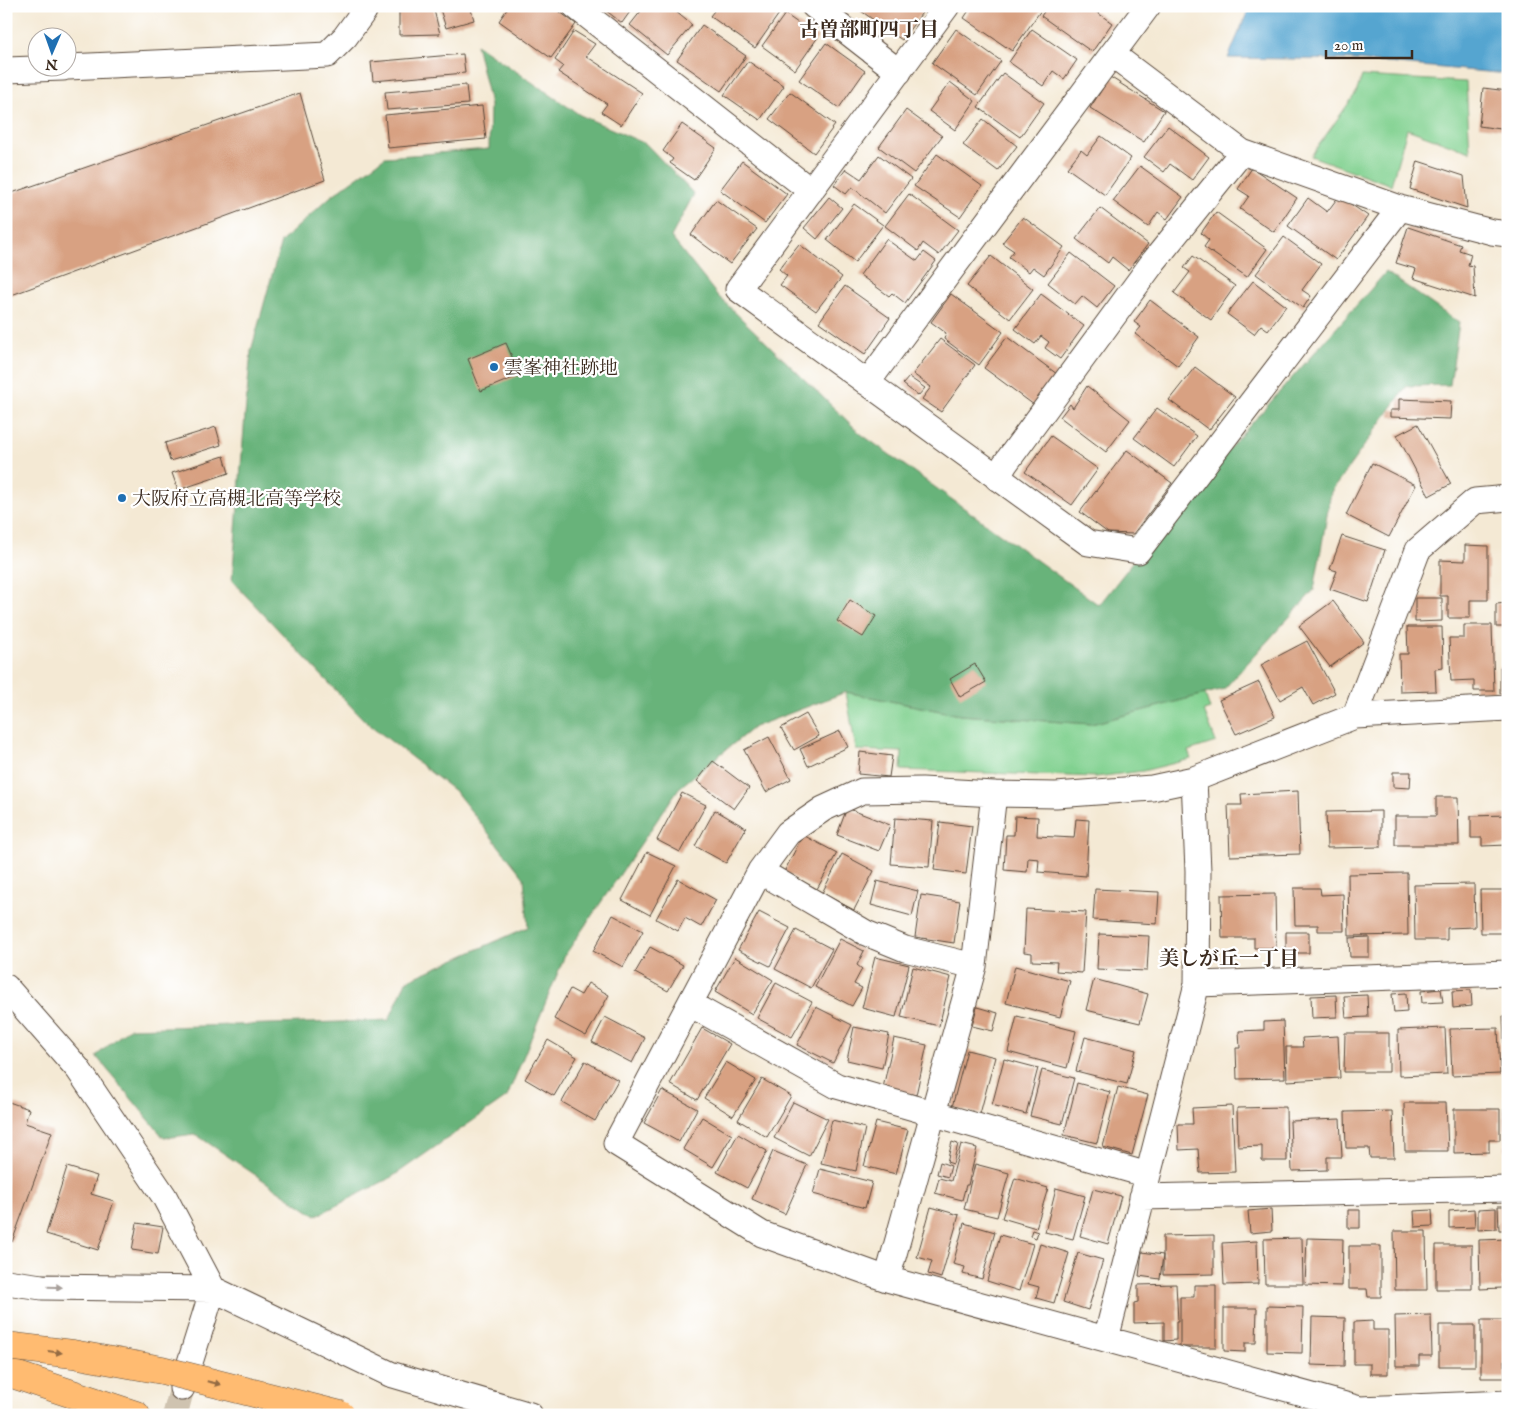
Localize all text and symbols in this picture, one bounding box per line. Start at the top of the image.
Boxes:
district label: 古曽部町四丁目 [799,18,939,43]
north arrow [28,28,78,78]
scale bar [1326,28,1413,60]
text: 20 m [1334,36,1364,55]
text: N [45,55,59,73]
place label: 雲峯神社跡地 [504,357,618,381]
marker: 雲峯神社跡地 [488,361,500,373]
place label: 大阪府立高槻北高等学校 [132,488,341,512]
marker: 大阪府立高槻北高等学校 [116,492,128,504]
district label: 美しが丘一丁目 [1159,947,1299,972]
one-way arrow [47,1284,63,1292]
one-way arrow [47,1348,63,1356]
one-way arrow [206,1379,221,1387]

